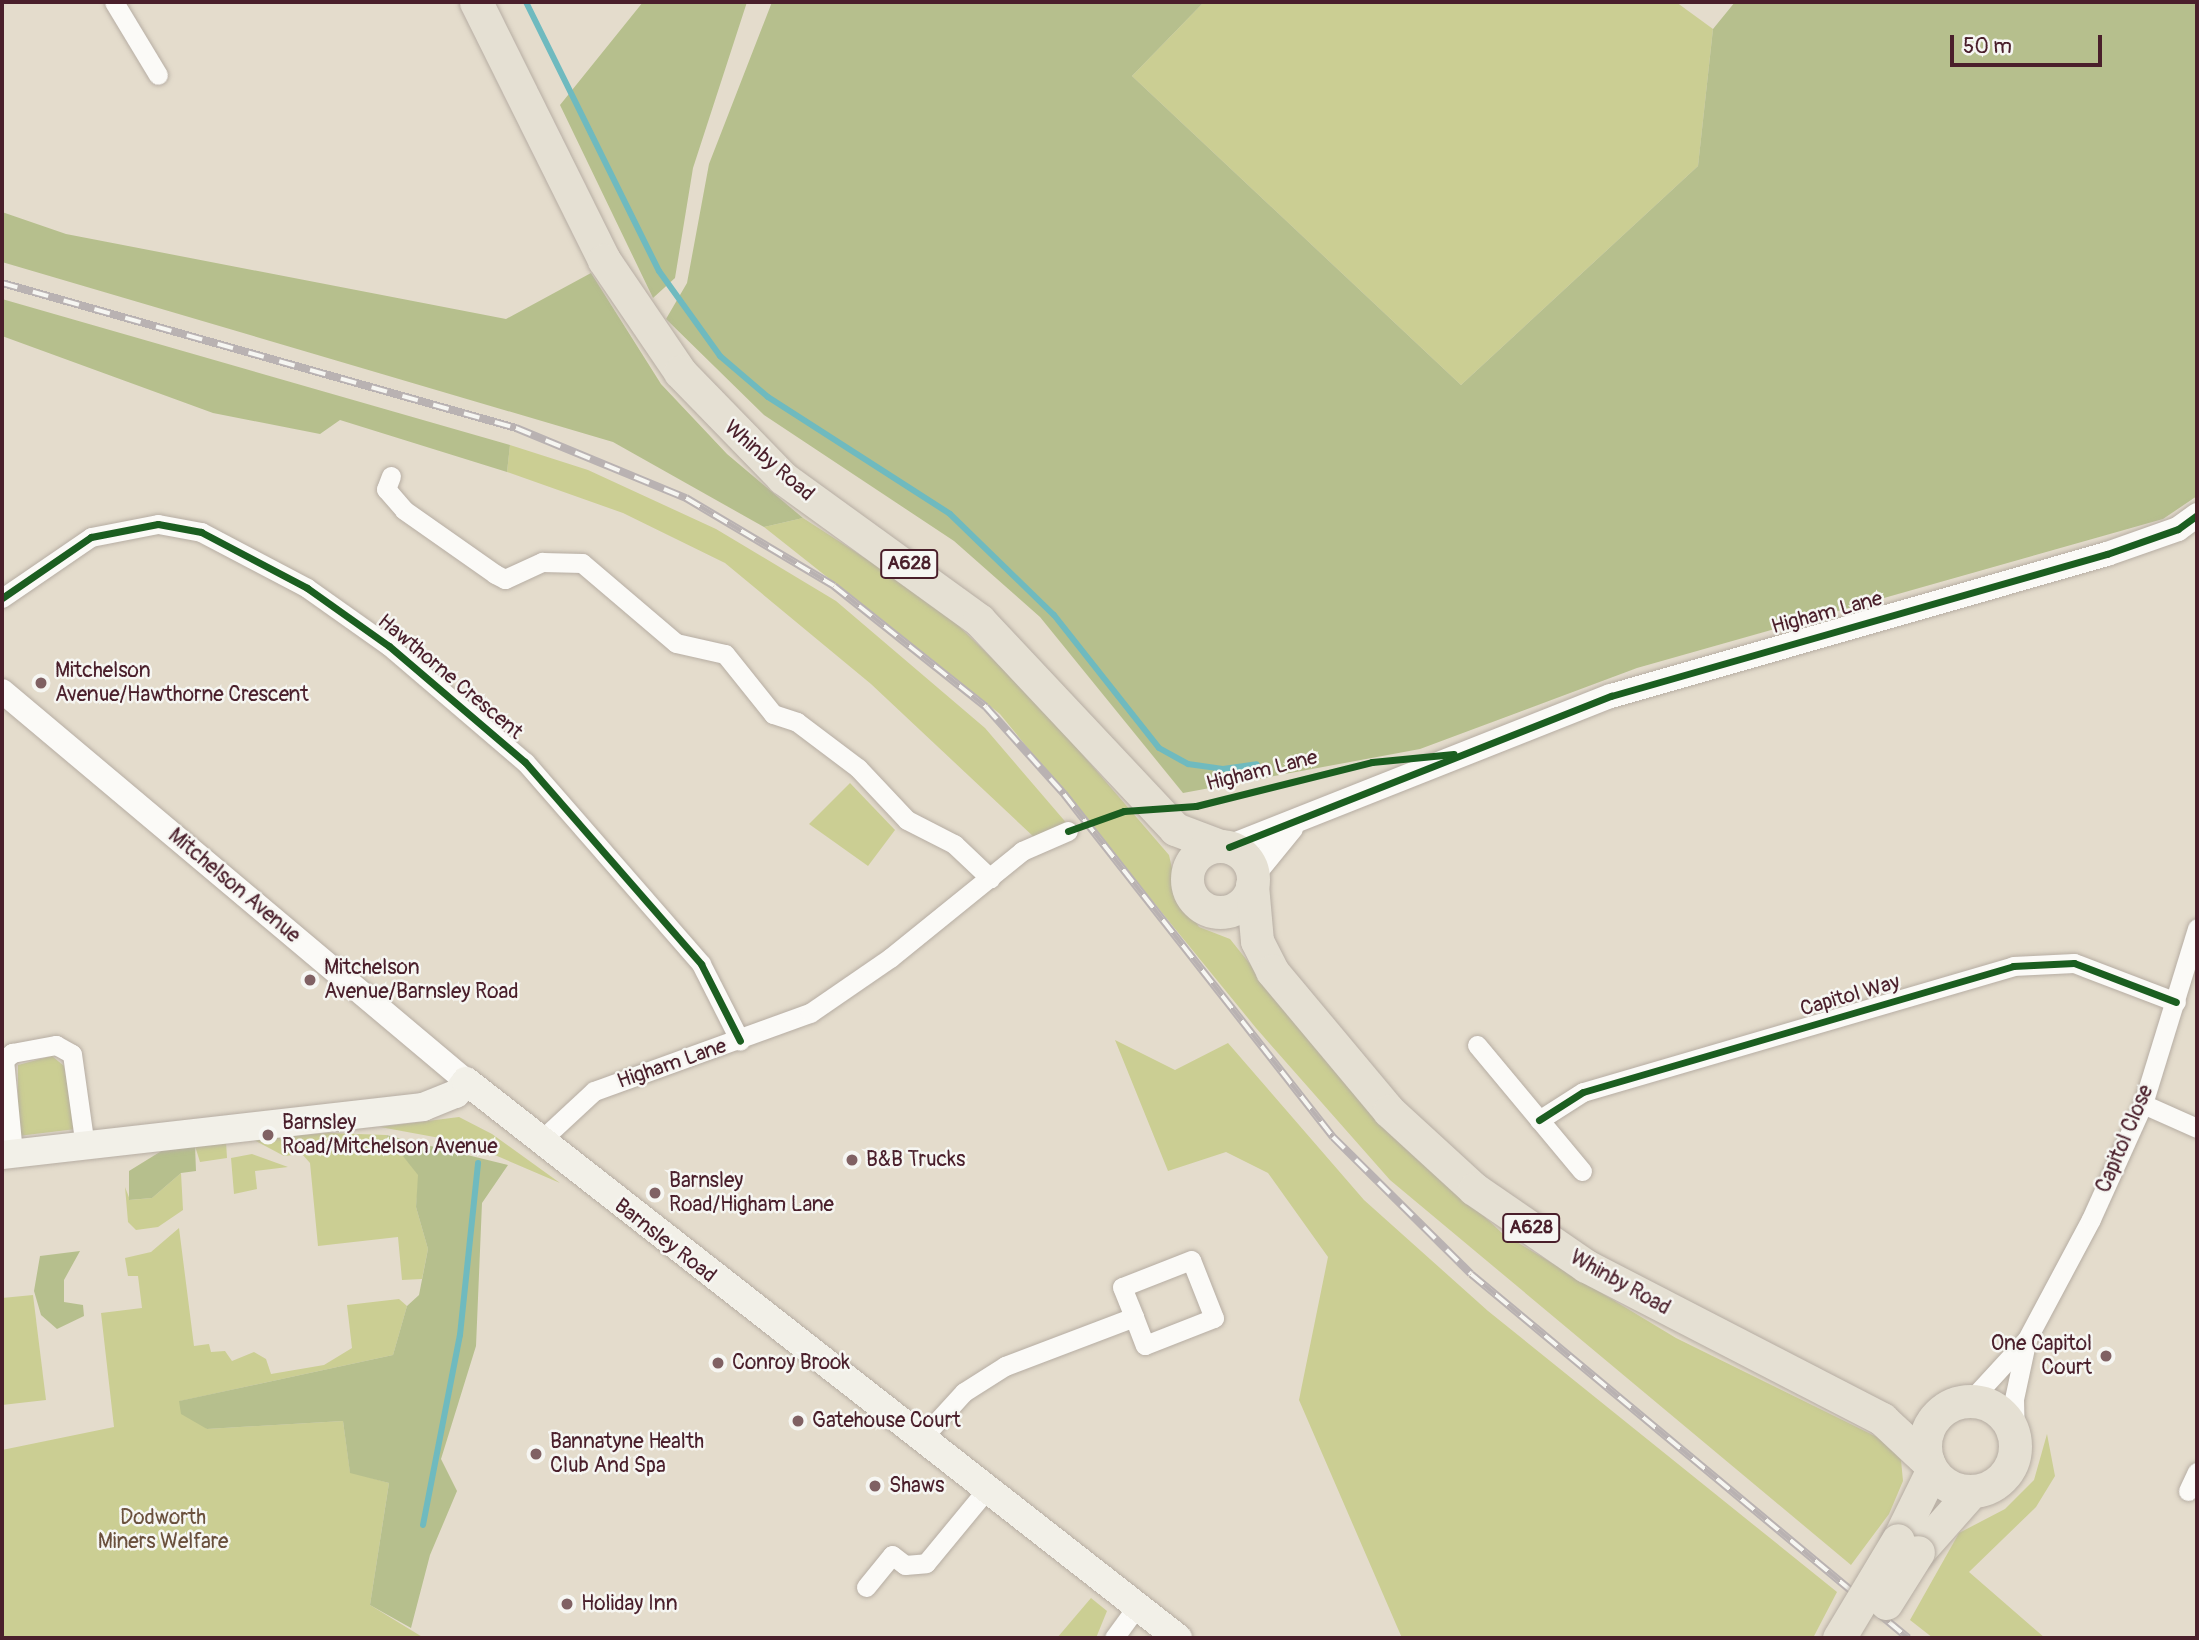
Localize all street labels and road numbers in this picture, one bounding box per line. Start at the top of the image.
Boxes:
street label: Whinby Road [719,415,819,507]
road number: A628 [879,548,939,580]
street label: Higham Lane [1769,586,1885,640]
street label: Hawthorne Crescent [372,609,528,745]
street label: Higham Lane [1204,745,1320,797]
street label: Mitchelson Avenue [163,823,305,949]
street label: Capitol Way [1797,970,1903,1022]
street label: Higham Lane [614,1034,730,1094]
street label: Capitol Close [2091,1081,2159,1197]
street label: Barnsley Road [609,1193,721,1289]
road number: A628 [1501,1212,1561,1244]
street label: Whinby Road [1565,1245,1675,1321]

